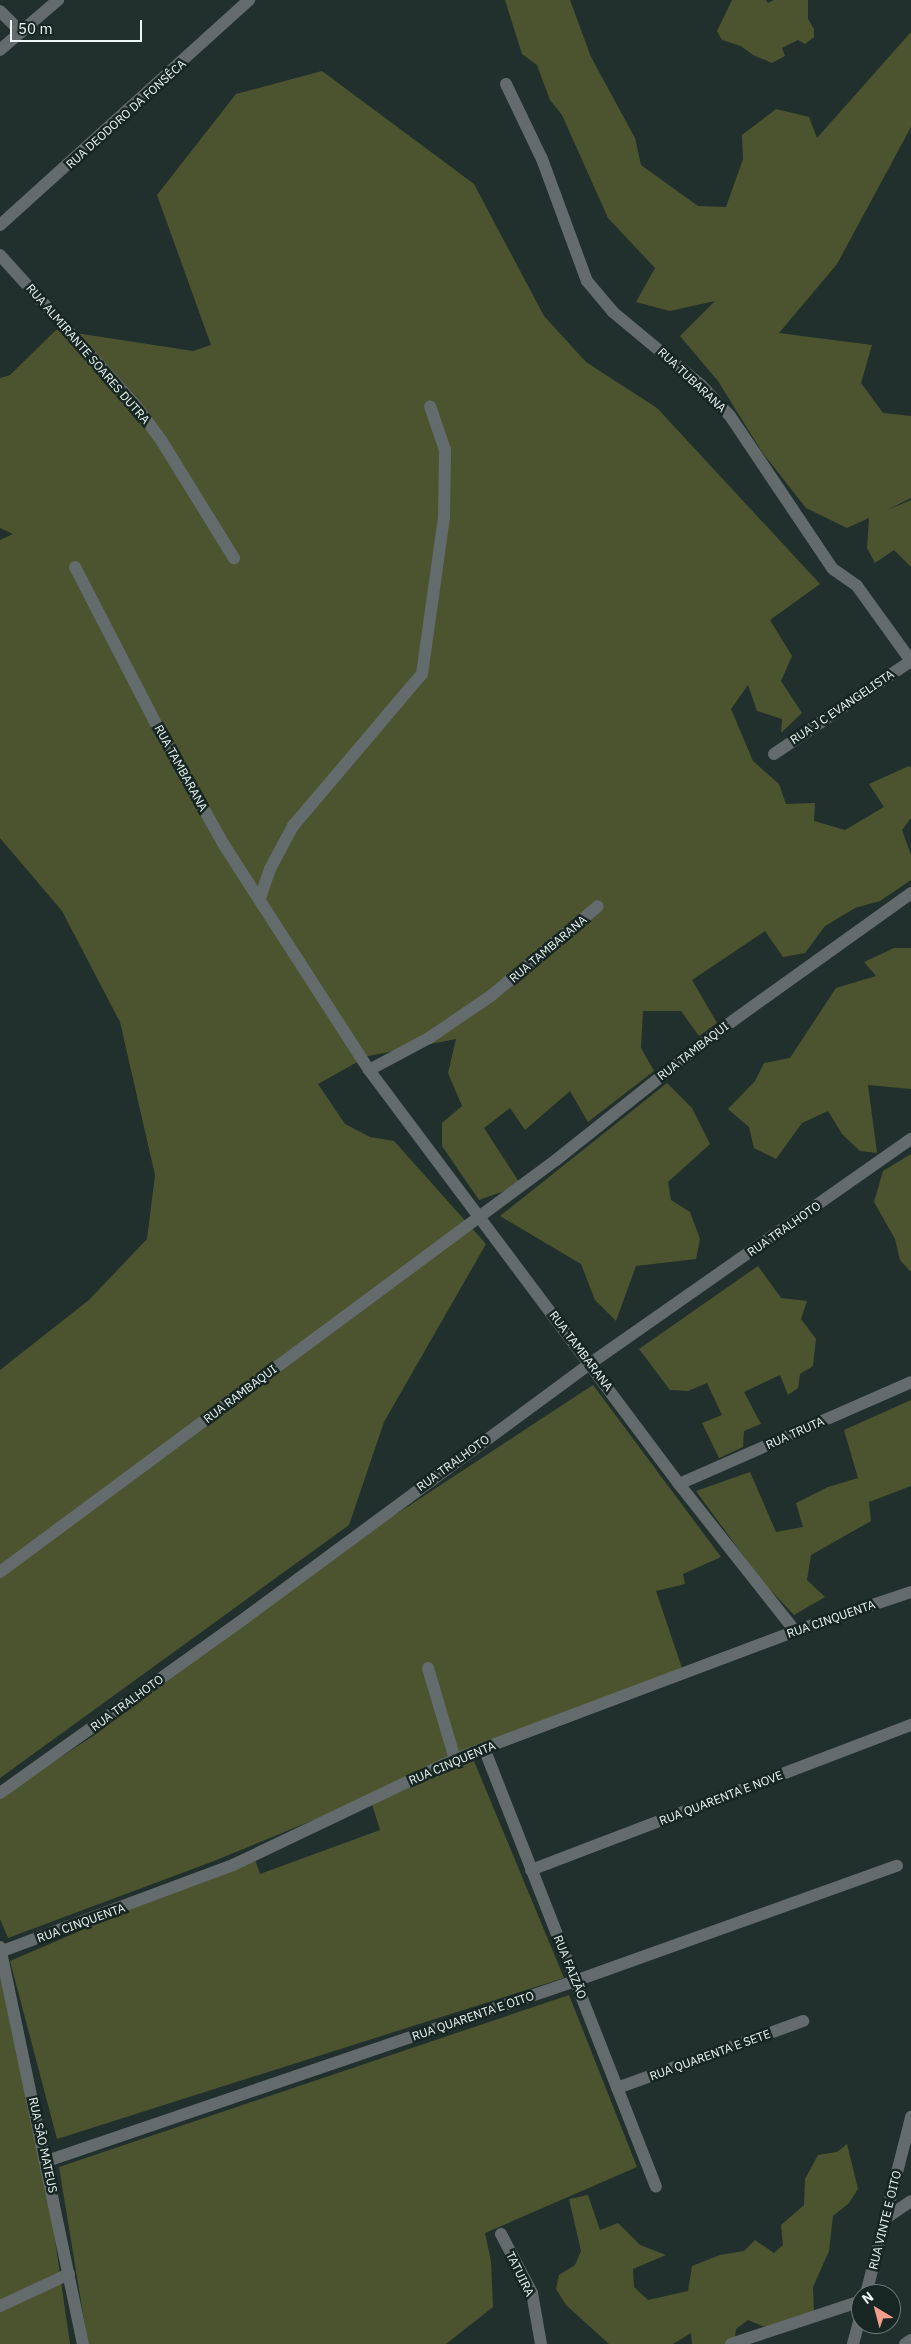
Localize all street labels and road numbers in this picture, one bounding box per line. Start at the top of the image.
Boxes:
street label: RUA DEODORO DA FONSÊCA [63,56,189,172]
street label: RUA ALMIRANTE SOARES DUTRA [23,281,153,427]
street label: RUA TUBARANA [655,345,729,415]
street label: RUA J C EVANGELISTA [787,667,897,747]
street label: RUA TAMBARANA [151,722,211,814]
street label: RUA TAMBARANA [506,912,590,986]
street label: RUA TAMBAQUI [655,1019,731,1083]
street label: RUA TRALHOTO [745,1198,823,1260]
street label: RUA TAMBARANA [546,1308,616,1394]
street label: RUA RAMBAQUI [201,1362,279,1426]
street label: RUA TRUTA [764,1414,826,1452]
street label: RUA TRALHOTO [414,1432,492,1494]
street label: RUA CINQUENTA [785,1597,877,1641]
street label: RUA TRALHOTO [88,1672,166,1734]
street label: RUA CINQUENTA [407,1738,497,1788]
street label: RUA QUARENTA E NOVE [657,1768,785,1828]
street label: RUA CINQUENTA [35,1900,127,1946]
street label: RUA FAIZÃO [551,1933,589,2001]
street label: RUA QUARENTA E OITO [410,1988,536,2044]
street label: RUA QUARENTA E SETE [648,2026,772,2084]
street label: RUA SÃO MATEUS [26,2096,60,2194]
street label: RUA VINTE E OITO [866,2169,904,2271]
street label: TATUIRA [503,2249,537,2299]

